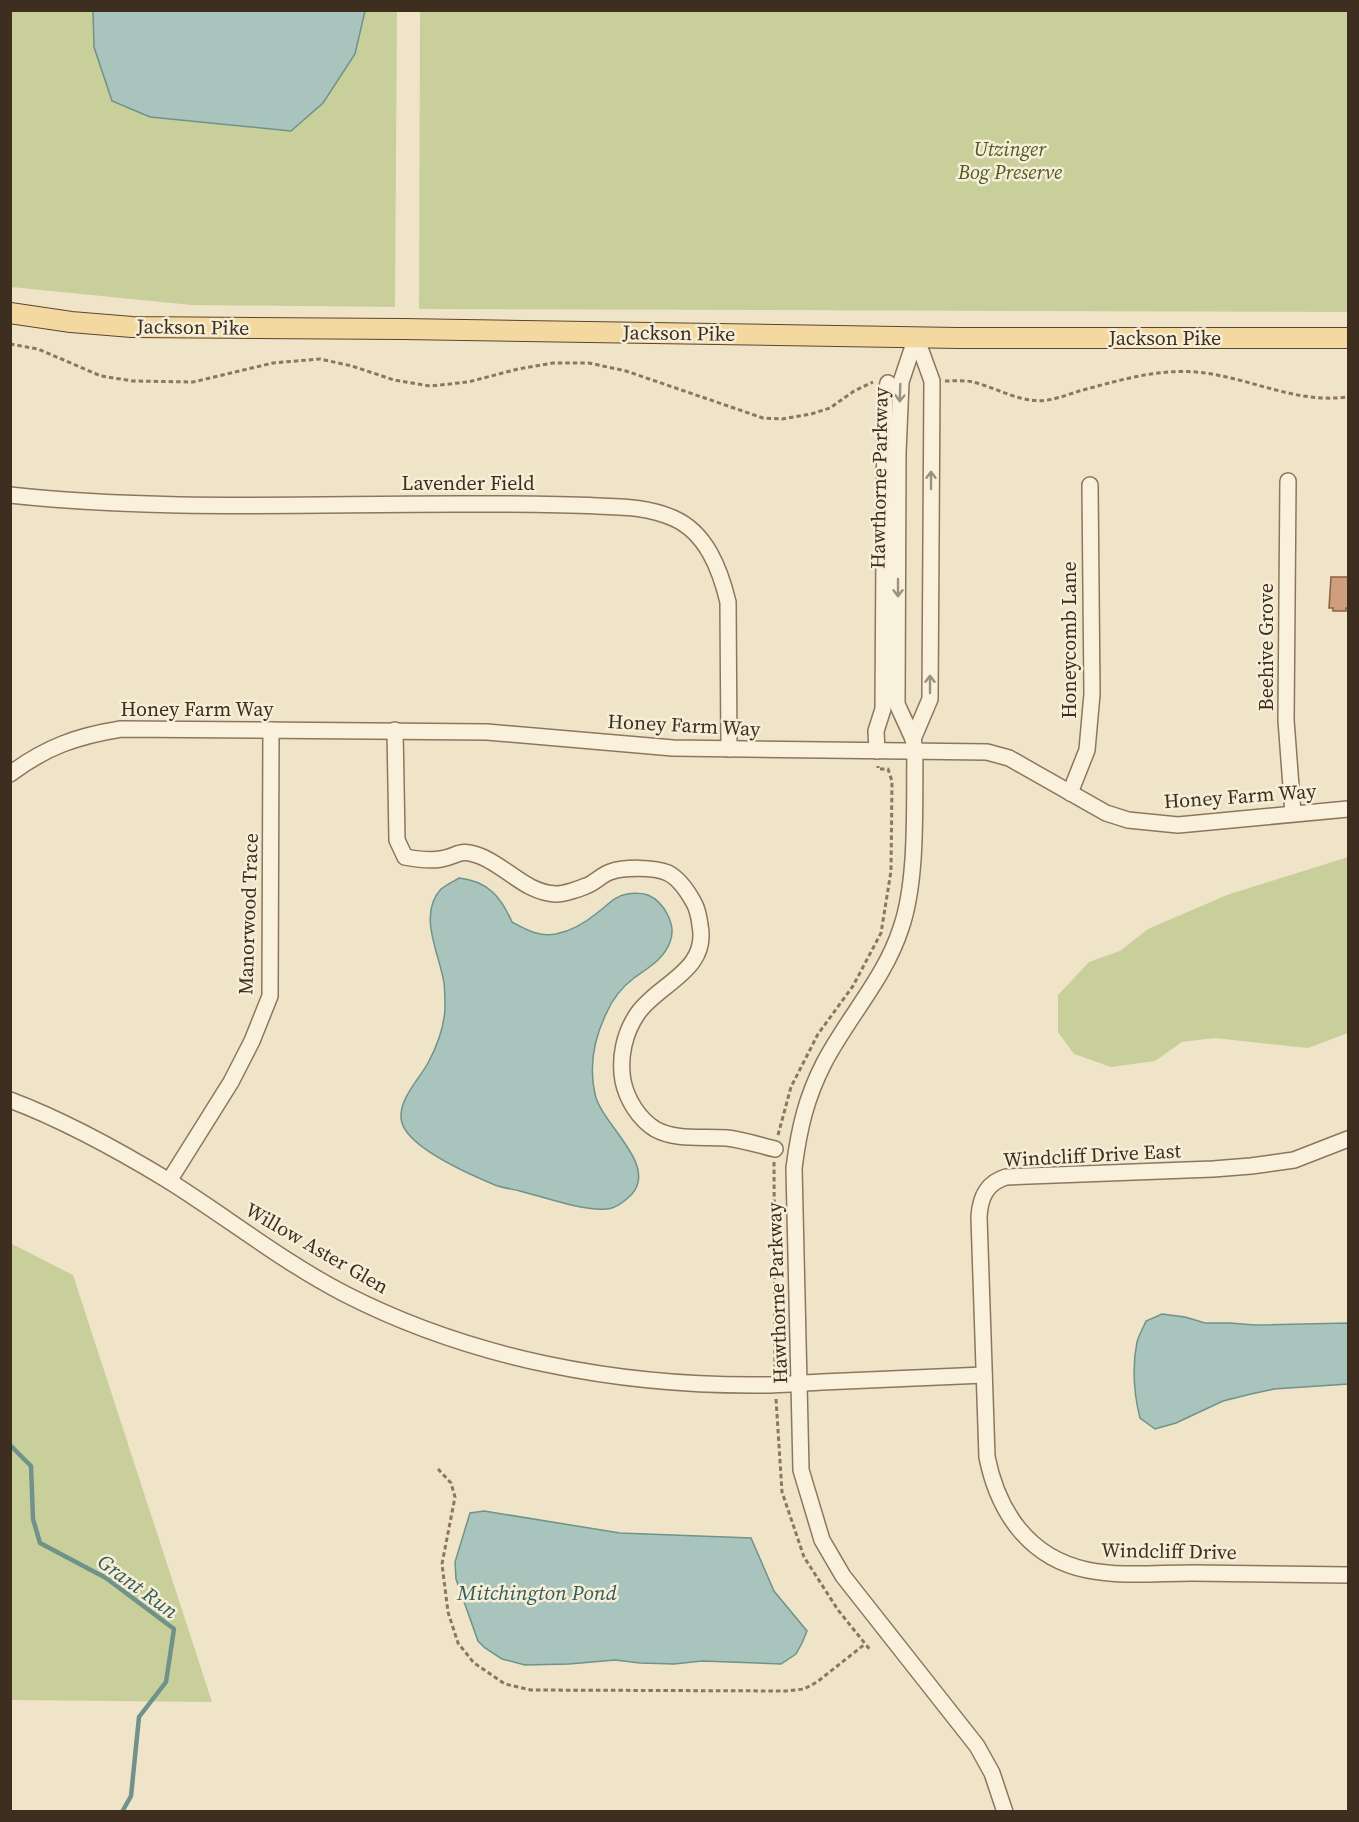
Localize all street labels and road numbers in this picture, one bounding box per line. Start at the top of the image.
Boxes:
street label: Jackson Pike [135,312,250,342]
street label: Jackson Pike [621,318,736,348]
street label: Jackson Pike [1108,324,1221,352]
street label: Hawthorne Parkway [863,386,895,569]
street label: Lavender Field [402,469,535,497]
street label: Honeycomb Lane [1055,561,1083,719]
street label: Beehive Grove [1252,583,1280,711]
street label: Honey Farm Way [121,695,274,723]
street label: Honey Farm Way [607,707,762,743]
street label: Honey Farm Way [1163,777,1318,815]
street label: Manorwood Trace [231,833,265,995]
street label: Windcliff Drive East [1002,1136,1182,1174]
street label: Willow Aster Glen [240,1196,394,1300]
street label: Hawthorne Parkway [760,1201,794,1384]
street label: Windcliff Drive [1101,1536,1237,1566]

